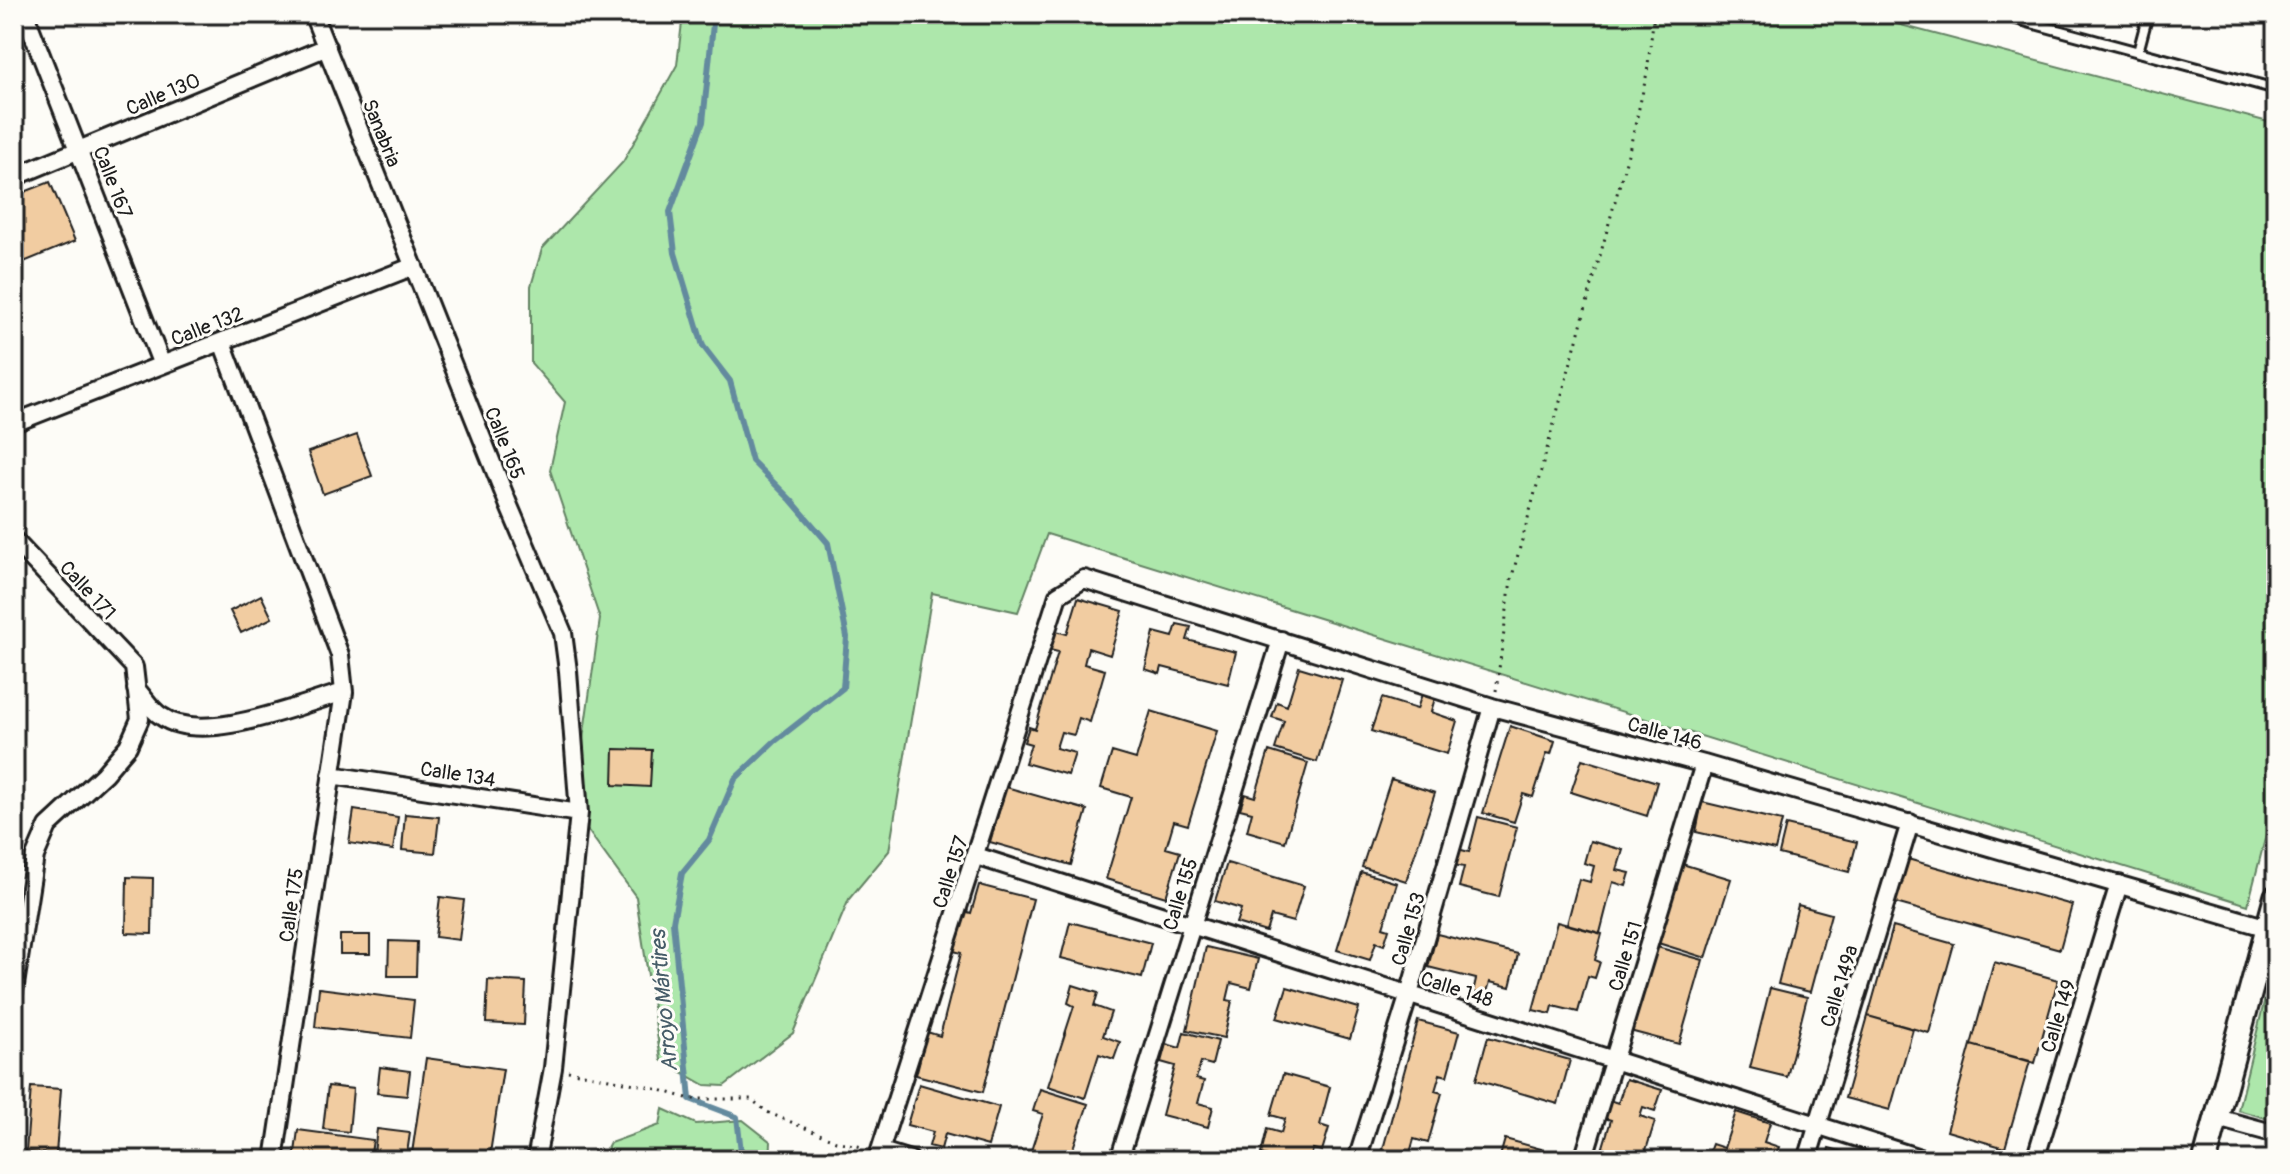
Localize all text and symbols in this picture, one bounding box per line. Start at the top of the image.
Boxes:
street label: Calle 130 [122,68,204,121]
street label: Sanabria [357,96,406,171]
street label: Calle 167 [87,143,138,222]
street label: Calle 132 [167,301,247,352]
street label: Calle 165 [479,403,530,483]
street label: Calle 171 [54,556,121,625]
street label: Calle 146 [1625,712,1705,755]
street label: Calle 134 [418,756,498,793]
street label: Calle 157 [927,832,974,911]
street label: Calle 155 [1158,855,1203,934]
street label: Calle 175 [274,866,309,944]
street label: Calle 153 [1386,890,1431,969]
street label: Calle 151 [1603,918,1648,994]
water label: Arroyo Mártires [644,927,684,1073]
street label: Calle 149a [1815,942,1864,1030]
street label: Calle 148 [1417,966,1496,1013]
street label: Calle 149 [2036,977,2081,1056]

